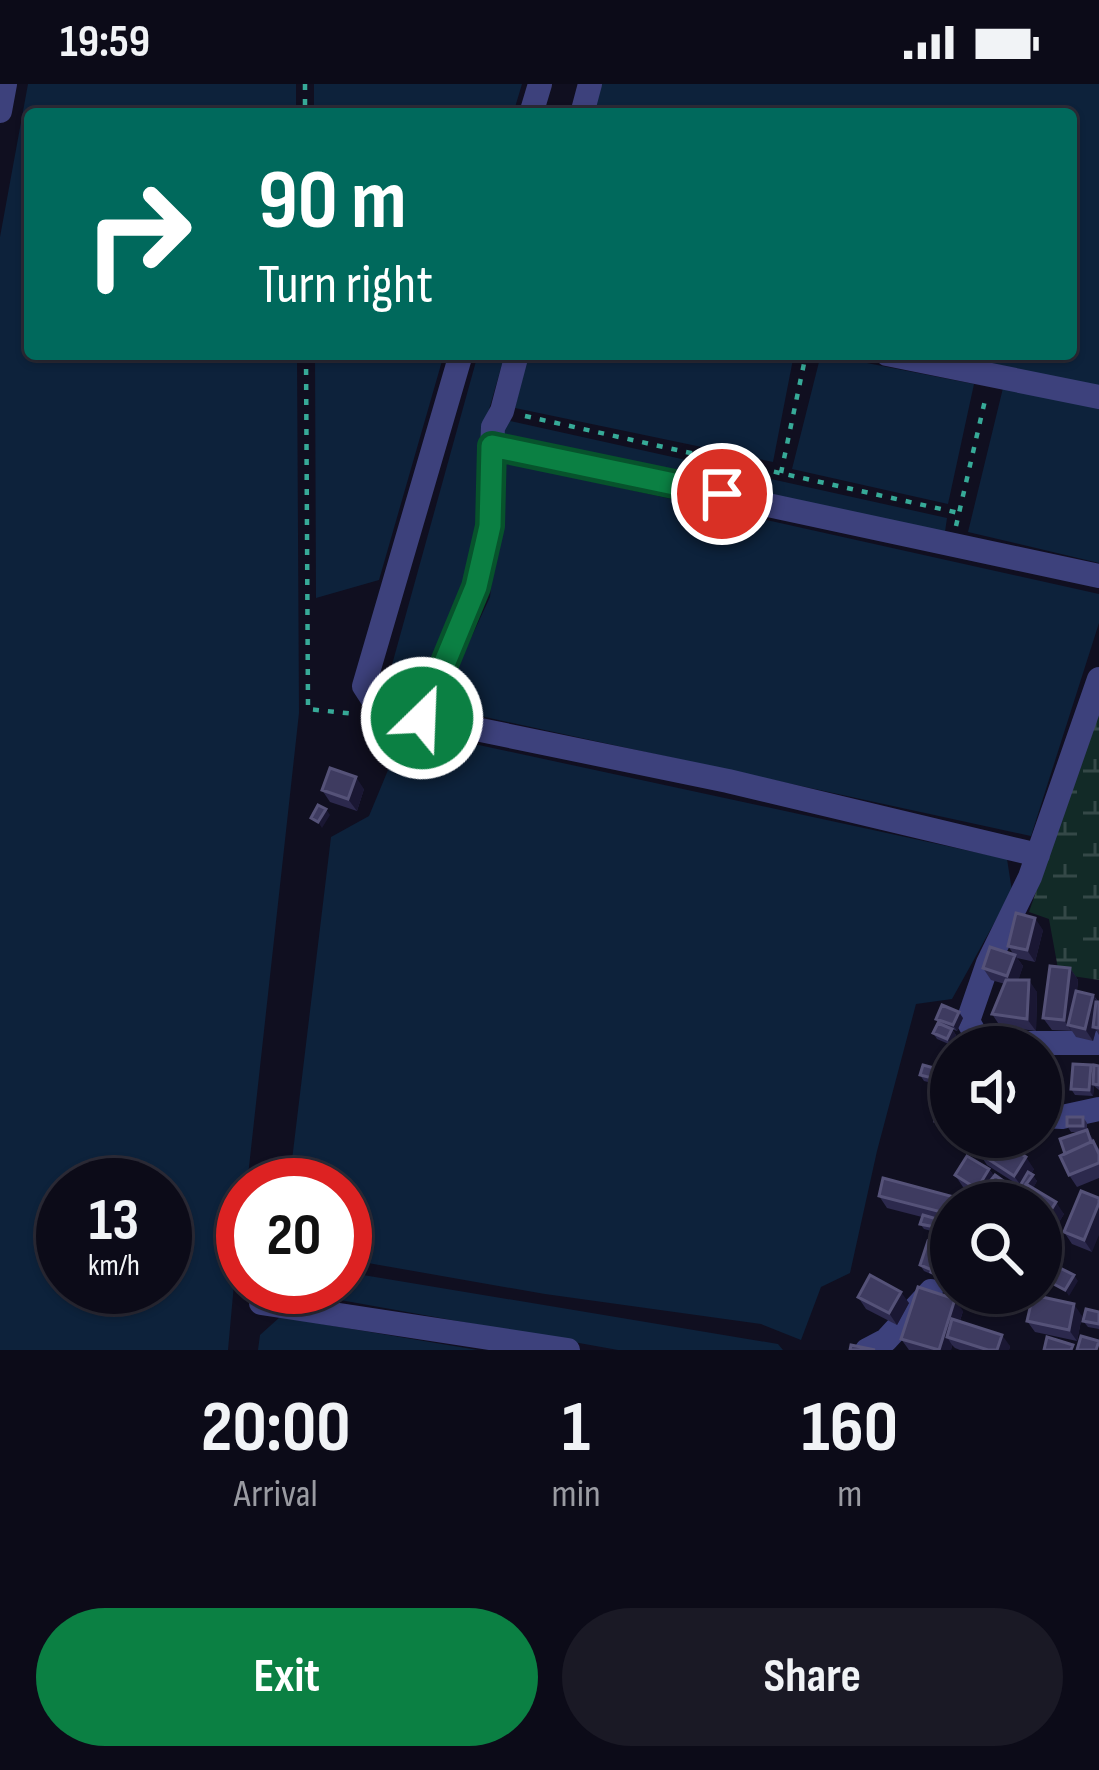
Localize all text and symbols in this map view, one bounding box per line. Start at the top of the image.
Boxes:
text: 19:59 [60,15,150,70]
text: 90 m [258,151,407,252]
icon: right [60,156,216,312]
text: Turn right [258,253,433,318]
pin [671,443,773,545]
icon: arrive [689,461,755,527]
position arrow [359,655,485,781]
map controls [930,1026,1062,1314]
button: sound [930,1026,1062,1158]
speed limit sign: 20 [216,1158,372,1314]
button: search [930,1182,1062,1314]
text: 13 [89,1185,139,1257]
text: km/h [88,1248,140,1284]
text: 20:00 [201,1385,351,1472]
text: 1 [562,1385,590,1472]
text: 160 [802,1385,898,1472]
text: Arrival [234,1471,318,1518]
text: min [552,1471,601,1518]
text: m [837,1471,862,1518]
button: Exit [36,1608,538,1746]
button: Share [562,1608,1063,1746]

